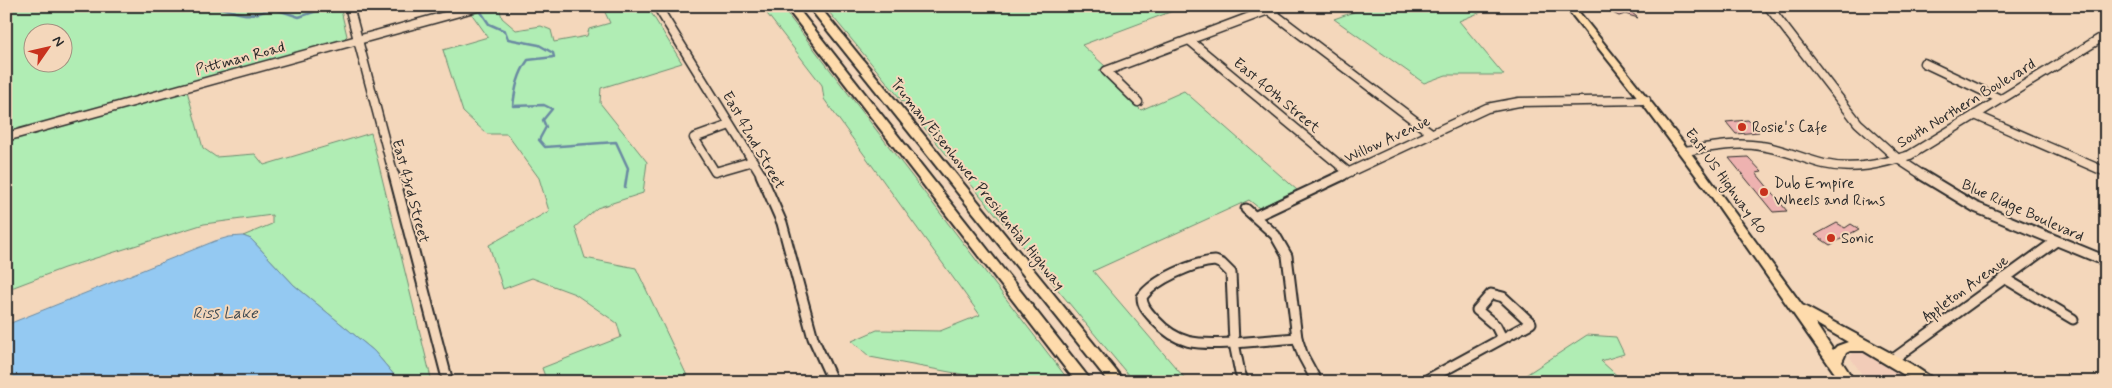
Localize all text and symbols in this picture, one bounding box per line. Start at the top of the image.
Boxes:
north arrow [22,22,72,72]
text: N [48,32,68,50]
street label: Pittman Road [193,37,287,80]
street label: East 40th Street [1229,54,1324,138]
street label: South Northern Boulevard [1894,55,2040,153]
street label: Truman/Eisenhower Presidential Highway [885,75,1069,295]
street label: East 42nd Street [717,88,789,193]
street label: Willow Avenue [1341,111,1434,169]
place label: Rosie's Cafe [1752,118,1828,138]
marker: Rosie's Cafe [1736,121,1748,133]
street label: East US Highway 40 [1679,124,1771,239]
street label: East 43rd Street [387,137,434,245]
place label: Dub Empire Wheels and Rims [1774,174,1885,211]
street label: Blue Ridge Boulevard [1958,175,2087,248]
marker: Dub Empire Wheels and Rims [1758,186,1770,198]
place label: Sonic [1841,229,1874,249]
marker: Sonic [1825,232,1837,244]
street label: Appleton Avenue [1919,251,2013,328]
water label: Riss Lake [192,303,258,324]

